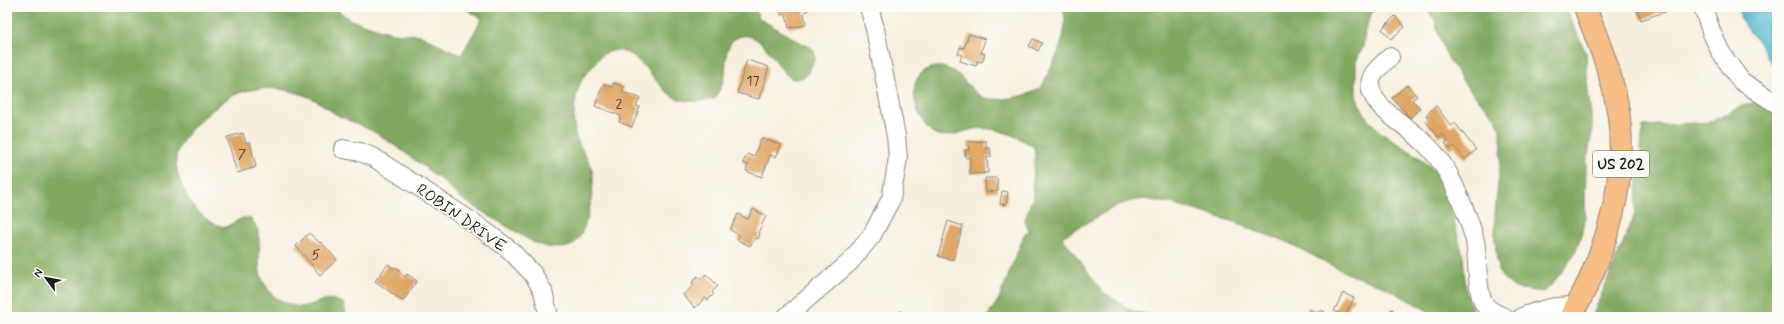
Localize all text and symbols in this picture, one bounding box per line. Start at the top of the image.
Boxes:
house number: 17 [746,72,760,90]
house number: 2 [616,95,623,113]
house number: 7 [238,145,247,163]
road number: US 202 [1593,151,1649,177]
street label: ROBIN DRIVE [412,179,510,257]
house number: 5 [312,246,320,264]
north arrow [26,258,66,298]
text: N [30,266,46,280]

